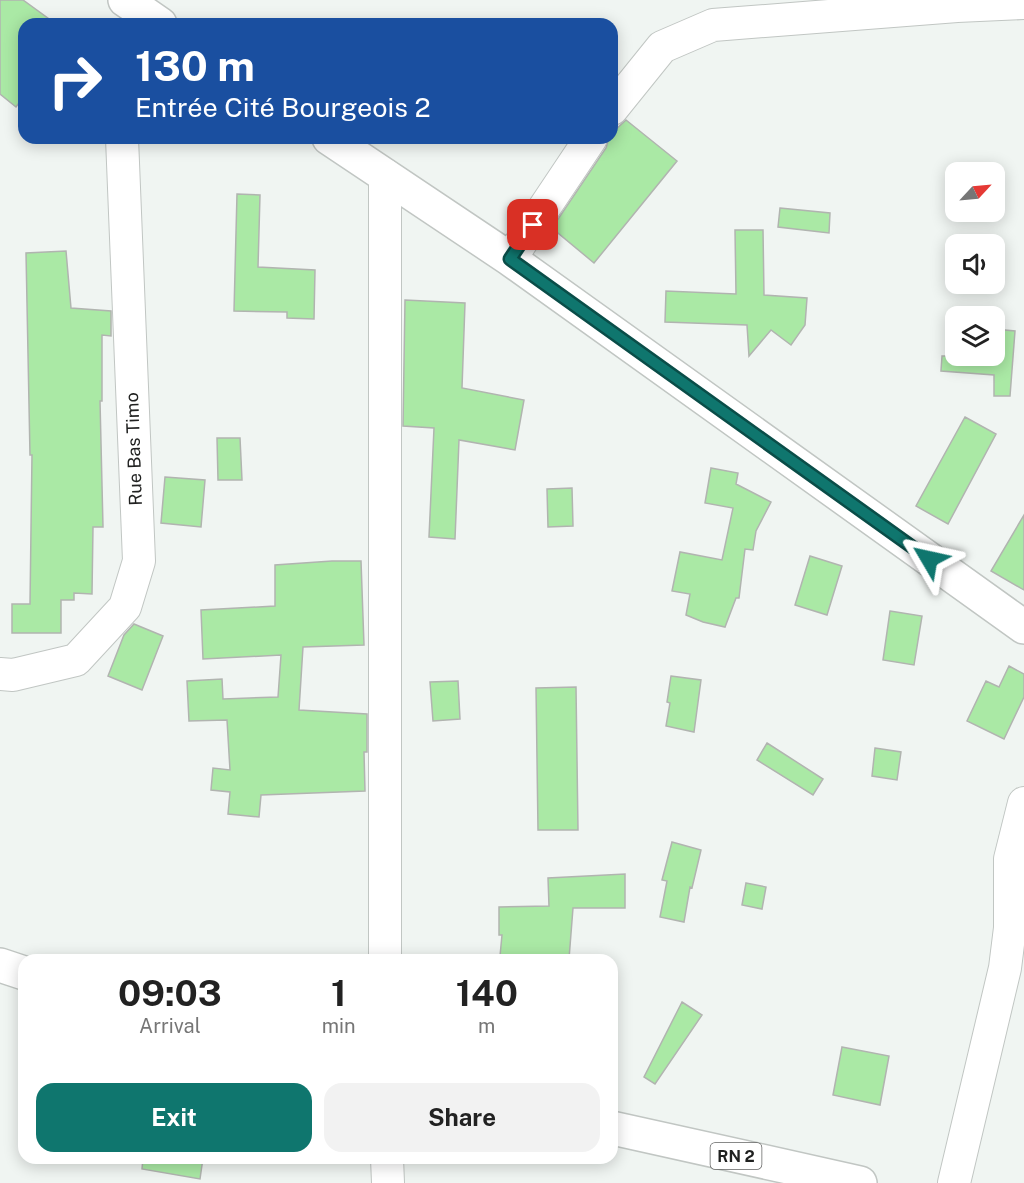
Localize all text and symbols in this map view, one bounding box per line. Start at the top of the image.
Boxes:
text: 130 m [135,41,255,90]
icon: right [36,42,114,120]
text: Entrée Cité Bourgeois 2 [135,91,431,123]
north arrow [945,162,1005,222]
map controls [945,162,1005,366]
pin [507,199,558,250]
icon: arrive [516,208,549,241]
button: sound [945,234,1005,294]
button: layers [945,306,1005,366]
street label: Rue Bas Timo [121,392,146,506]
position arrow [897,527,961,591]
text: 09:03 [118,972,222,1014]
text: 1 [331,972,346,1014]
text: 140 [456,972,518,1014]
text: Arrival [139,1014,201,1038]
text: min [322,1014,356,1038]
text: m [478,1014,495,1038]
button: Exit [36,1083,312,1152]
button: Share [324,1083,600,1152]
road number: RN 2 [710,1143,762,1169]

